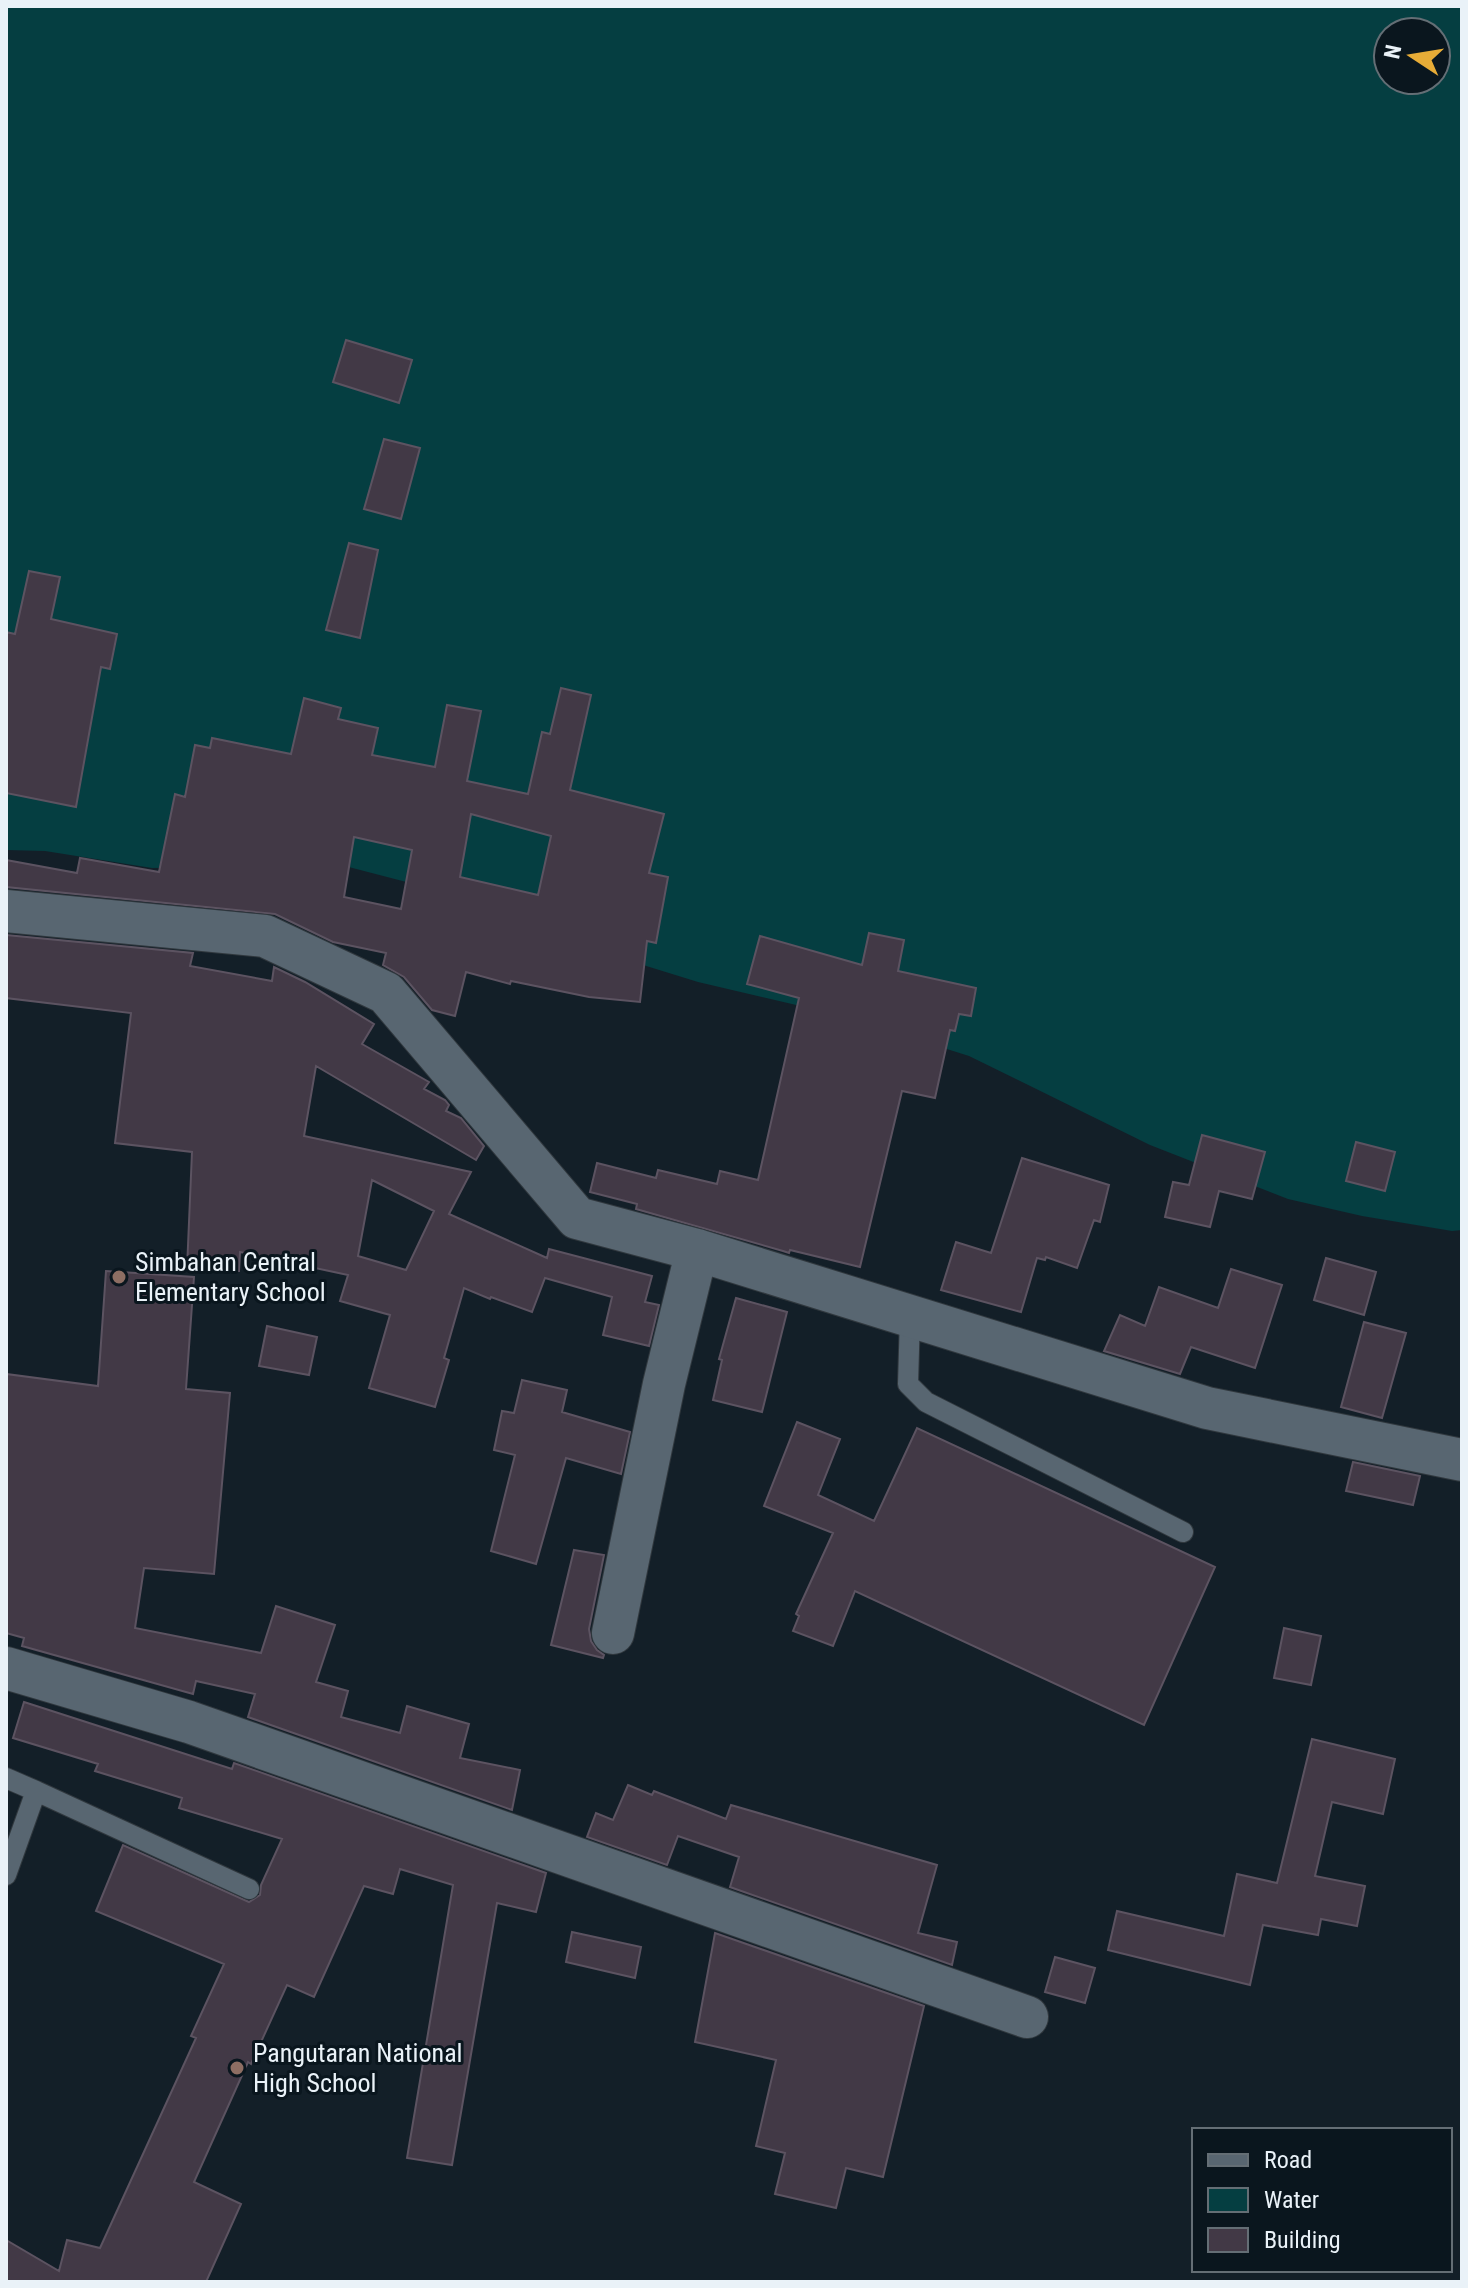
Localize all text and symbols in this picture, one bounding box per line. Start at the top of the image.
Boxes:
north arrow [1372,16,1452,96]
text: N [1379,43,1407,61]
place label: Simbahan Central Elementary School [135,1247,326,1307]
marker: Simbahan Central Elementary School [110,1268,128,1286]
place label: Pangutaran National High School [253,2038,463,2098]
marker: Pangutaran National High School [228,2059,246,2077]
legend [1192,2128,1452,2272]
text: Road [1264,2146,1312,2174]
text: Water [1264,2186,1319,2214]
text: Building [1264,2226,1341,2254]

